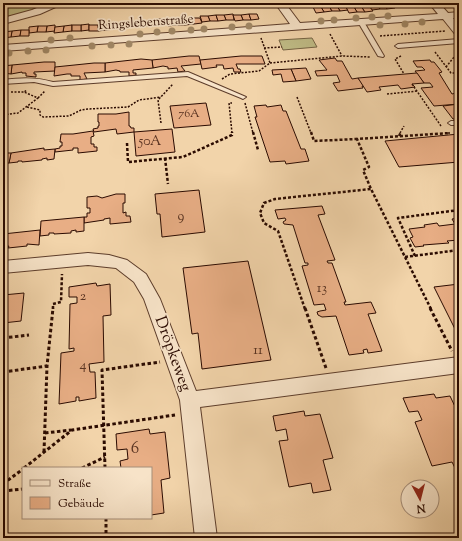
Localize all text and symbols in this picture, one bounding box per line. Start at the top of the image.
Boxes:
street label: Ringslebenstraße [98,11,194,35]
house number: 76A [178,105,200,123]
house number: 50A [138,132,162,152]
house number: 9 [178,207,185,227]
house number: 13 [317,279,328,299]
house number: 2 [80,287,87,307]
street label: Dröpkeweg [148,313,196,395]
house number: 11 [253,341,263,361]
house number: 4 [79,356,87,376]
house number: 6 [131,437,139,461]
legend [22,467,152,519]
text: Straße [58,475,92,493]
north arrow [400,479,440,519]
text: Gebäude [58,495,105,513]
text: N [416,499,427,516]

